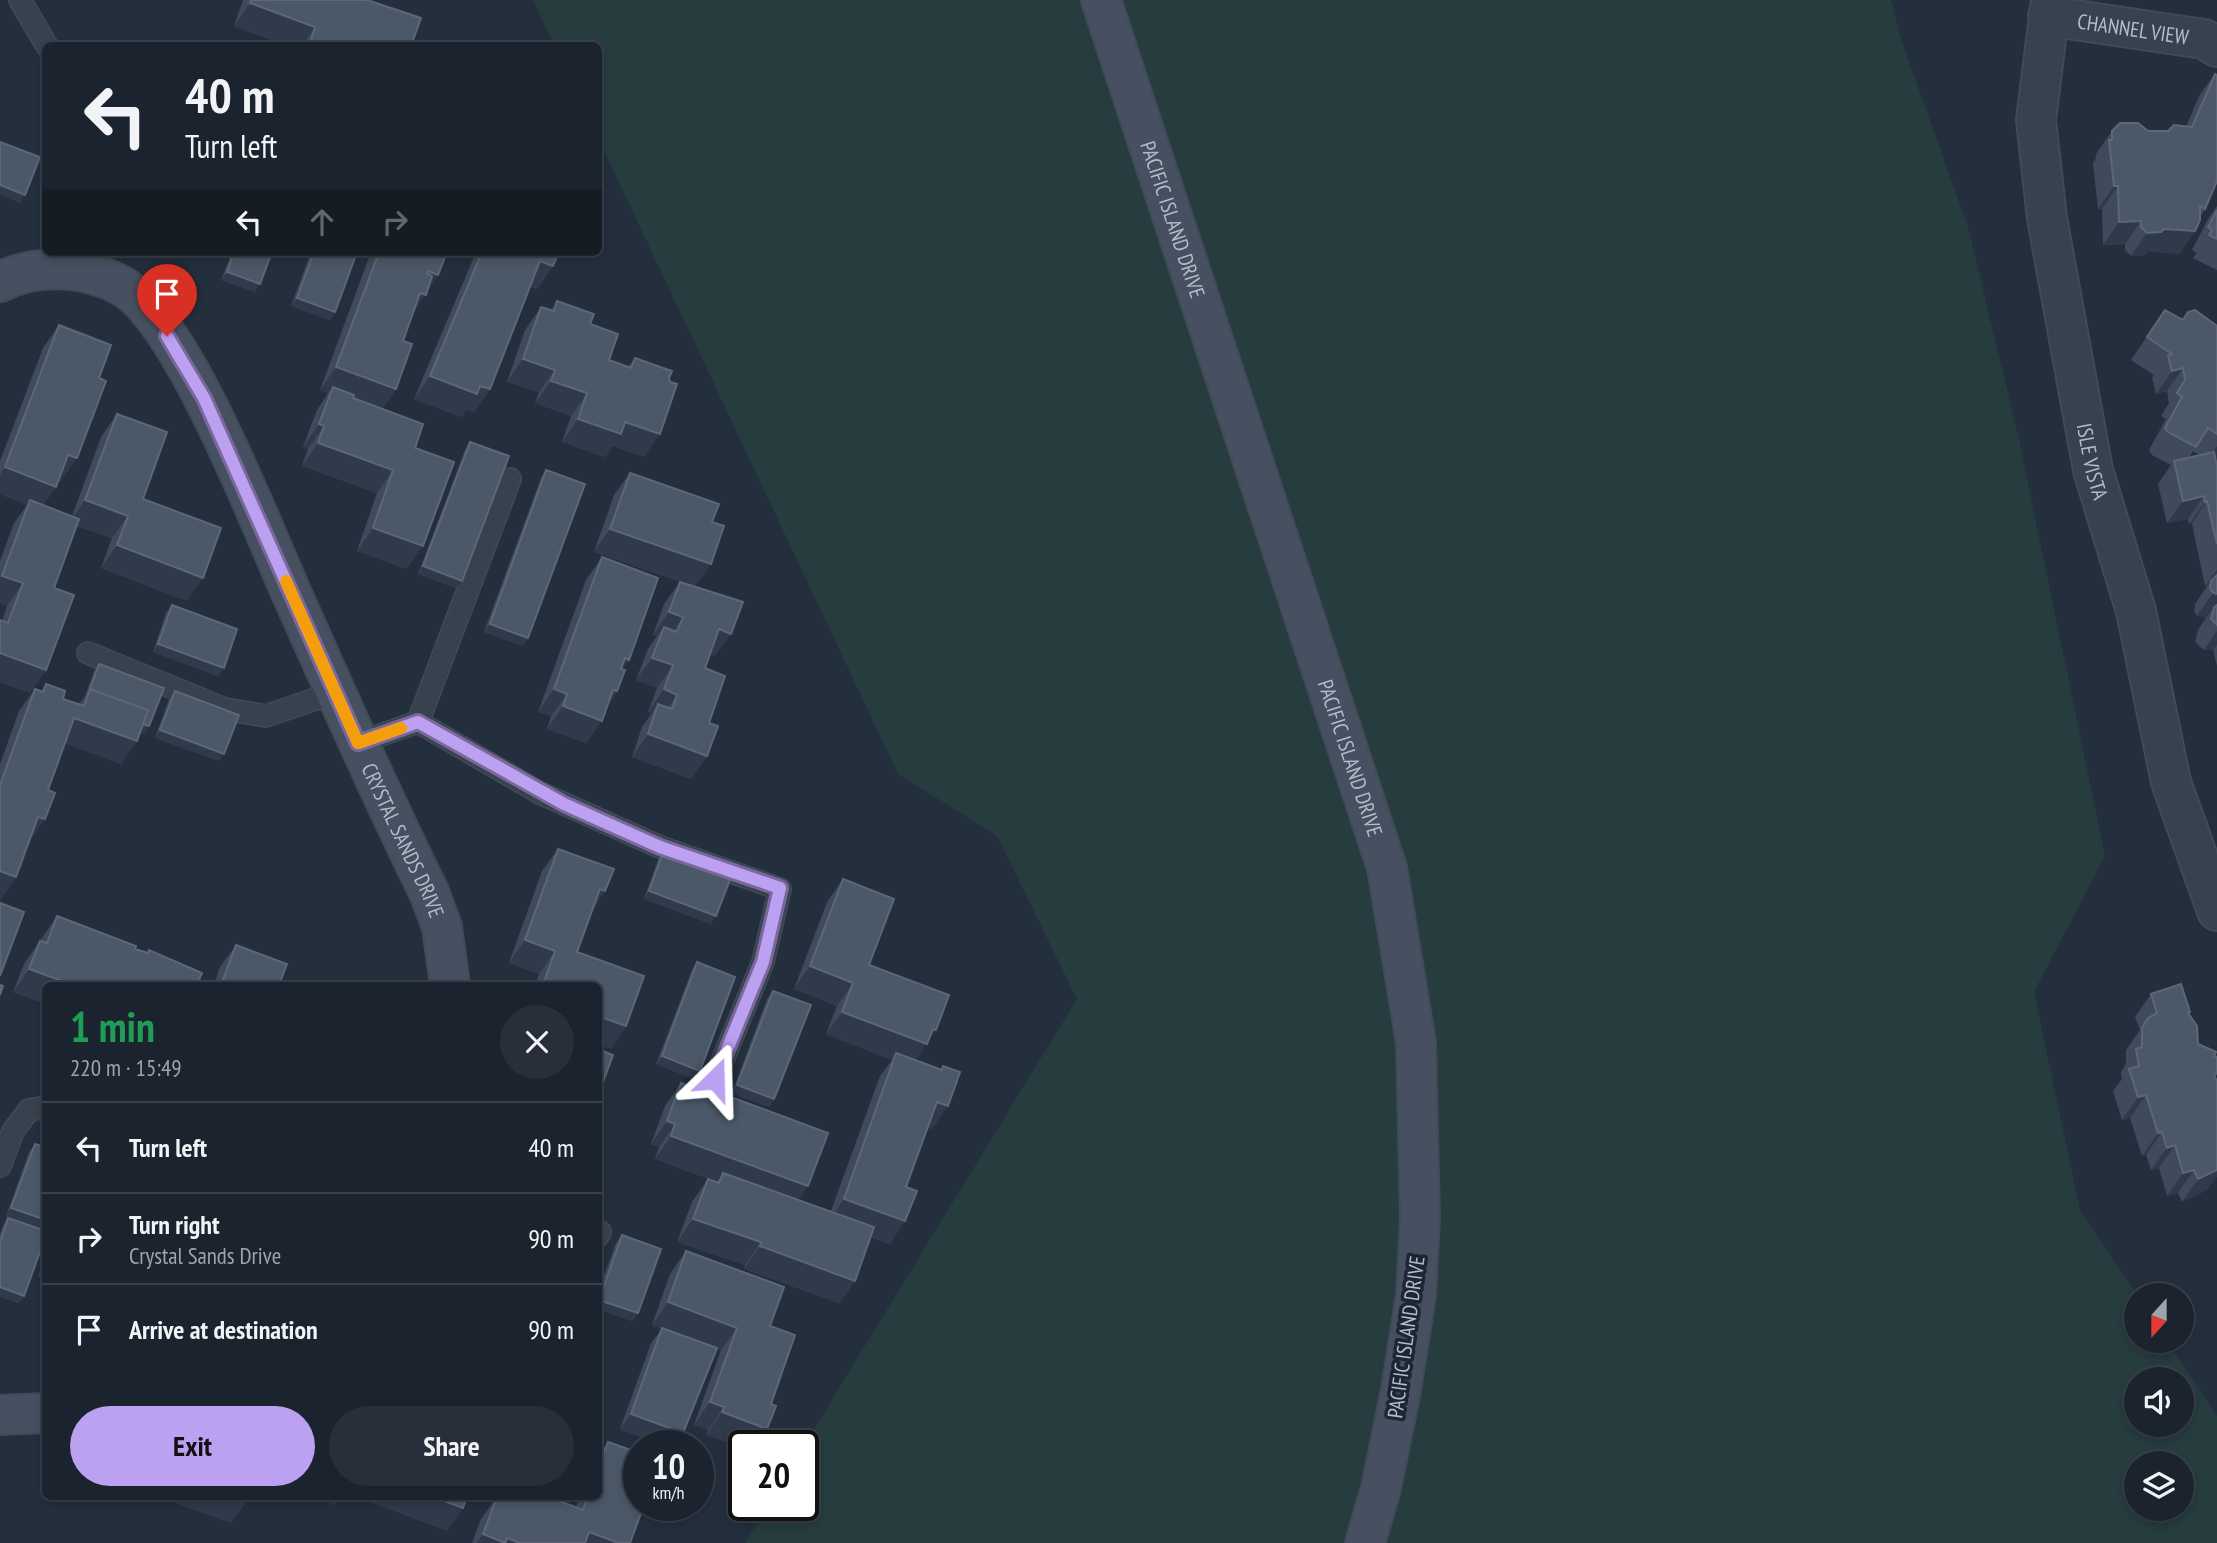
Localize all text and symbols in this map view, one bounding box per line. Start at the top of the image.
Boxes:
street label: CHANNEL VIEW [2076,7,2191,50]
text: 40 m [185,63,274,127]
icon: left [70,70,161,161]
text: Turn left [185,125,277,167]
street label: PACIFIC ISLAND DRIVE [1135,137,1212,301]
icon: left [230,203,268,241]
icon: ahead [303,203,341,241]
icon: right [376,203,414,241]
pin [137,264,197,336]
icon: arrive [148,275,186,313]
street label: ISLE VISTA [2071,421,2115,503]
street label: PACIFIC ISLAND DRIVE [1312,676,1389,840]
street label: CRYSTAL SANDS DRIVE [356,759,451,921]
text: 1 min [70,999,155,1054]
button: close [500,1005,574,1079]
position arrow [678,1042,752,1116]
text: 220 m · 15:49 [70,1053,182,1082]
icon: left [70,1129,108,1167]
text: Turn left [129,1131,207,1164]
text: 40 m [528,1131,574,1164]
text: Turn right [129,1208,220,1241]
icon: right [70,1220,108,1258]
text: 90 m [528,1222,574,1255]
text: Crystal Sands Drive [129,1241,281,1270]
street label: PACIFIC ISLAND DRIVE [1381,1254,1431,1420]
north arrow [2124,1283,2194,1353]
map controls [2124,1283,2194,1521]
icon: arrive [70,1311,108,1349]
text: Arrive at destination [129,1313,318,1346]
text: 90 m [528,1313,574,1346]
button: sound [2124,1367,2194,1437]
button: Exit [70,1406,315,1486]
button: Share [329,1406,574,1486]
speed limit sign: 20 [728,1430,819,1521]
text: 10 [652,1443,685,1489]
button: layers [2124,1451,2194,1521]
text: km/h [653,1481,684,1504]

